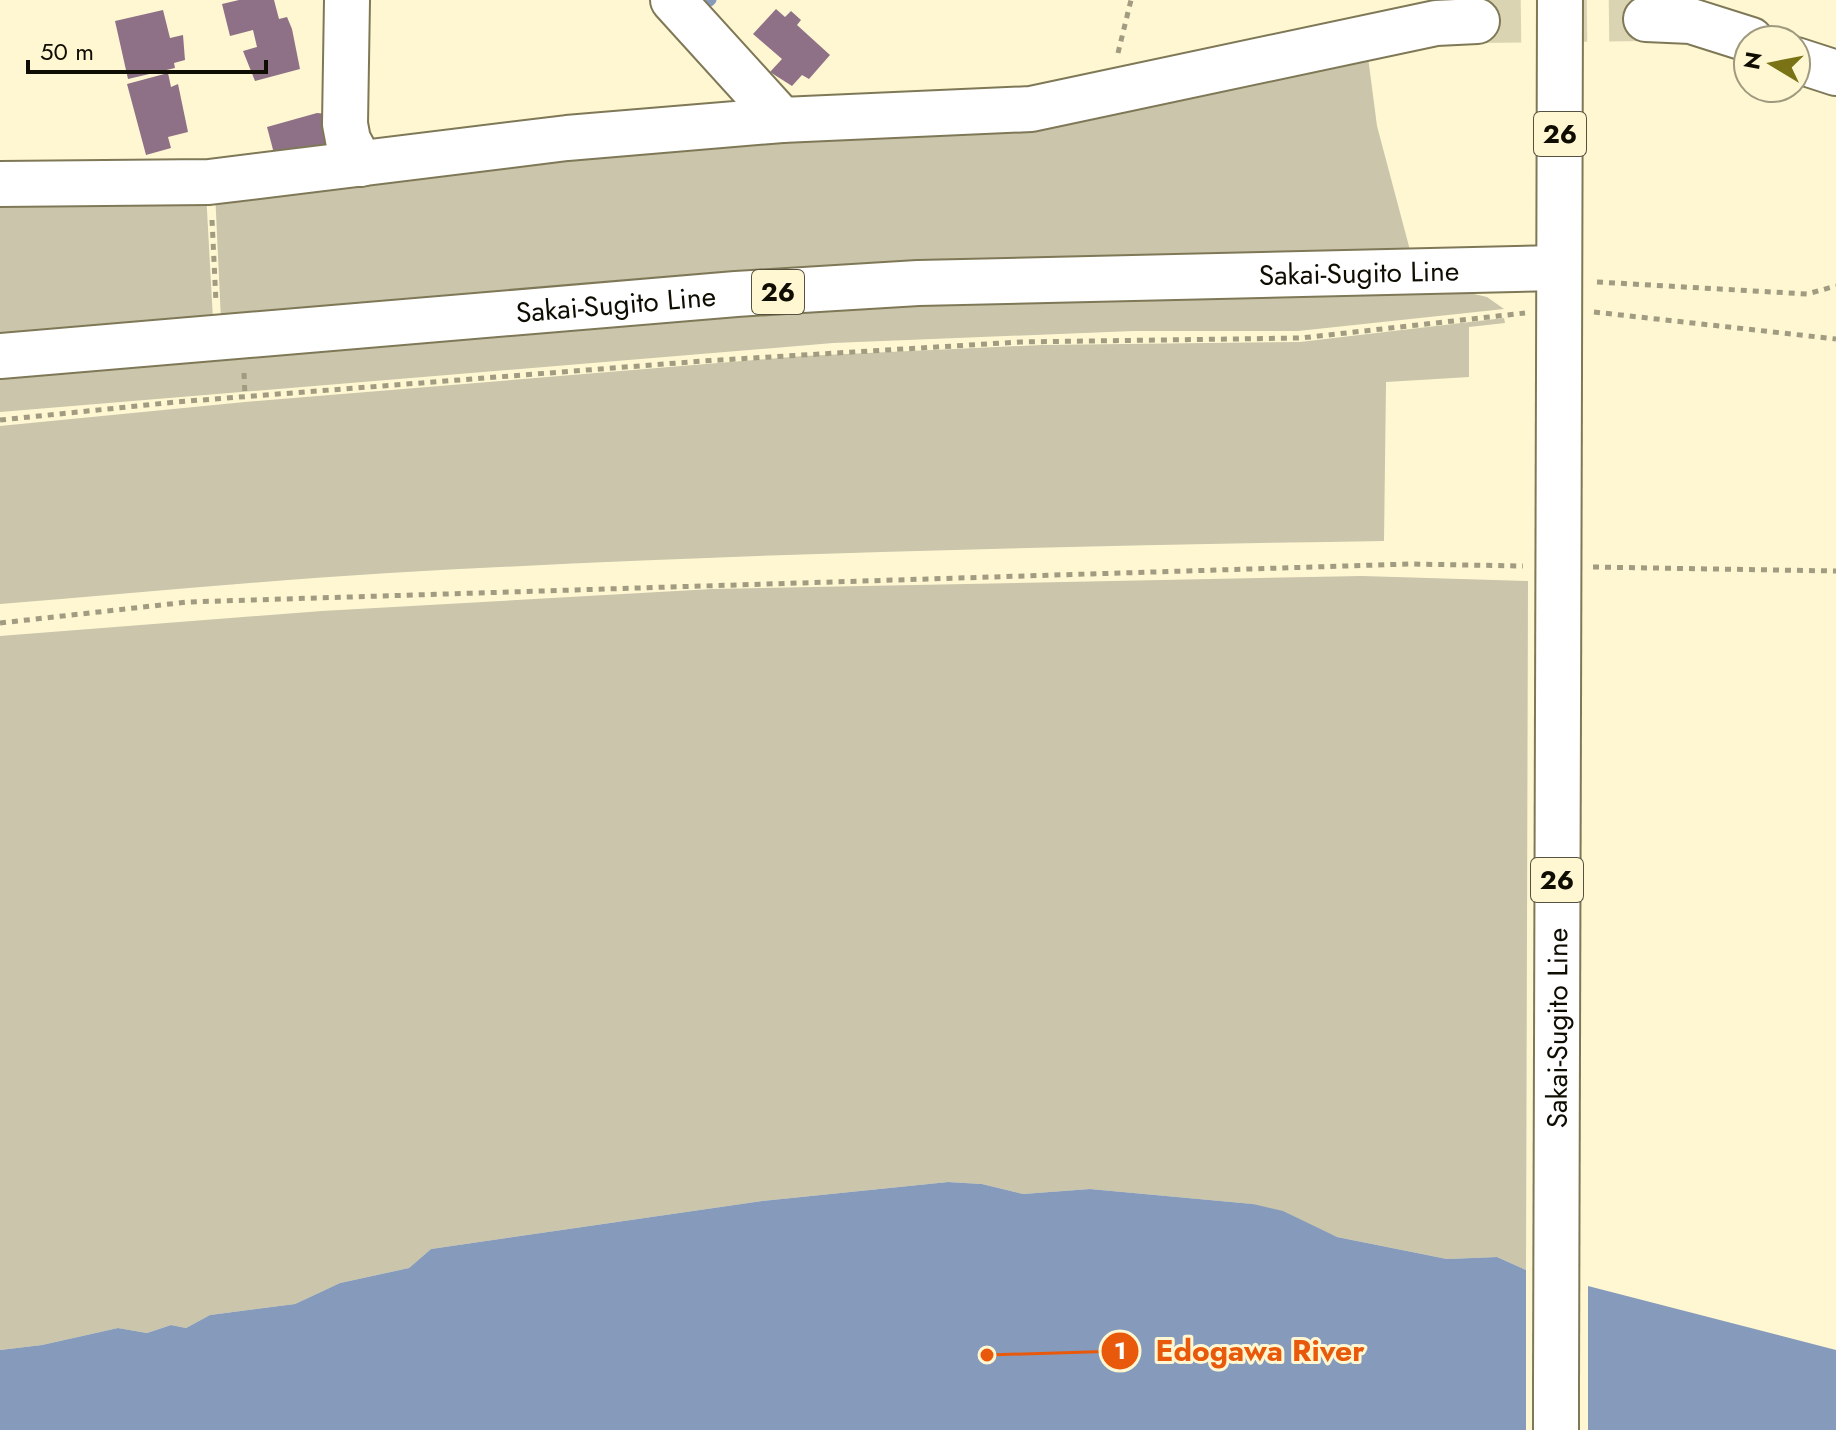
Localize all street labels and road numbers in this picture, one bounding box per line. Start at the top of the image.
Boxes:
road number: 26 [1534,112,1586,156]
street label: Sakai-Sugito Line [1258,250,1460,296]
road number: 26 [752,270,804,314]
street label: Sakai-Sugito Line [514,276,718,333]
road number: 26 [1531,858,1583,902]
street label: Sakai-Sugito Line [1537,928,1578,1128]

